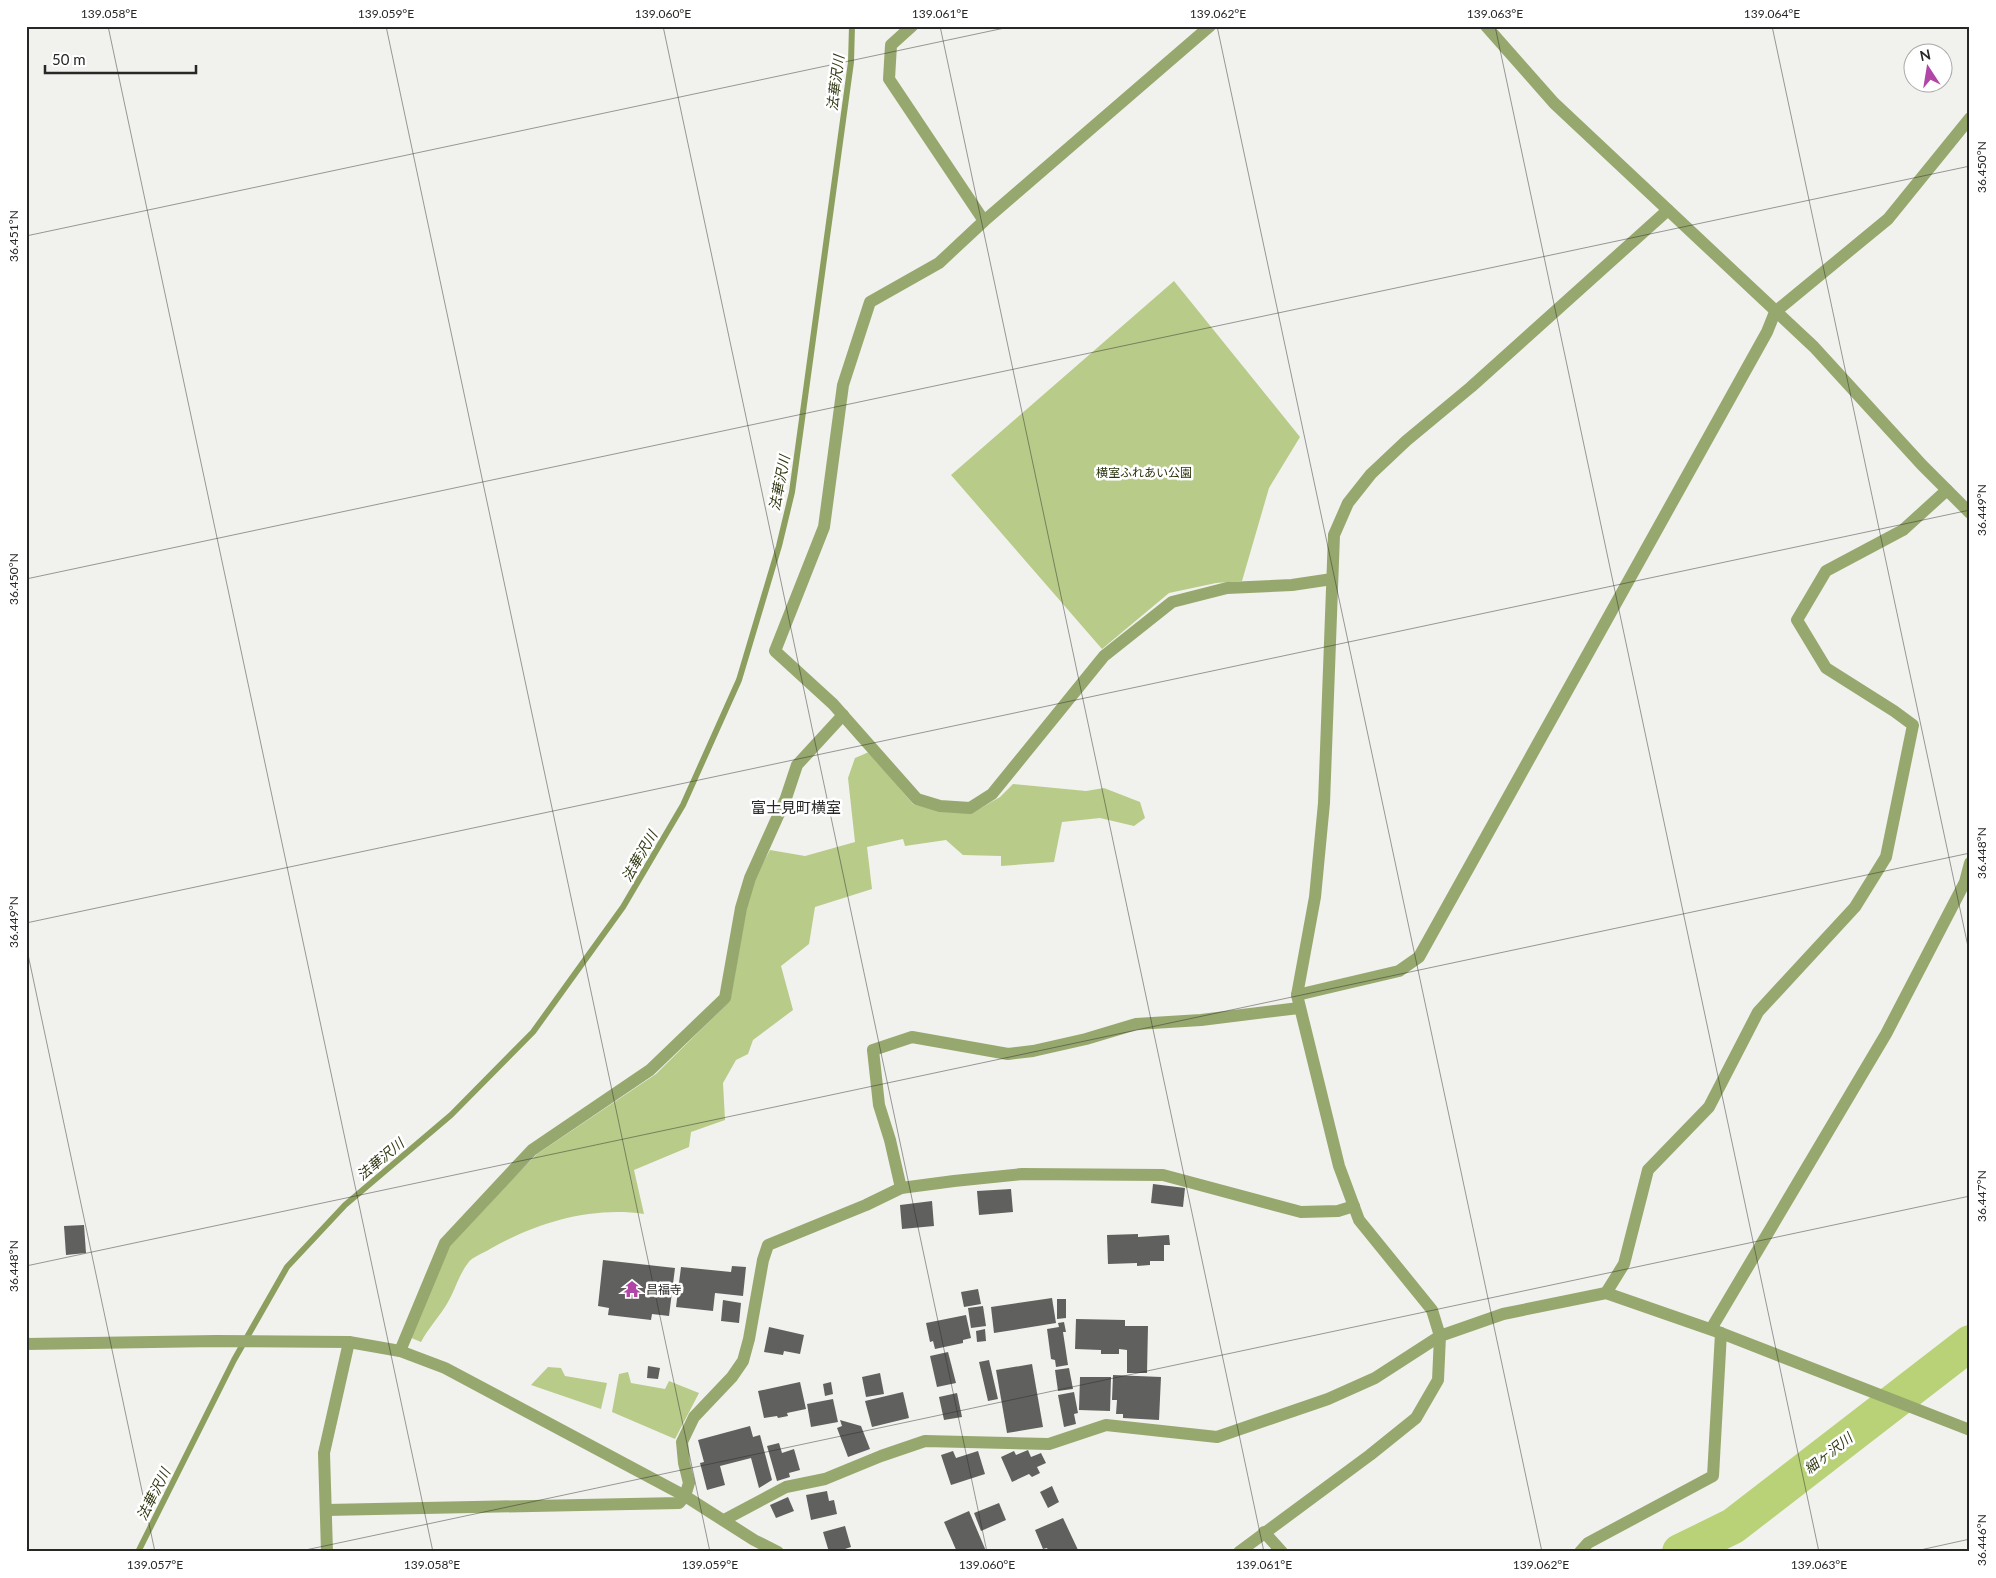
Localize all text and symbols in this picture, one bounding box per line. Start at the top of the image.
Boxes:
text: 139.058°E [81,6,137,21]
text: 139.059°E [358,6,414,21]
text: 139.060°E [635,6,691,21]
text: 139.061°E [912,6,968,21]
text: 139.062°E [1190,6,1246,21]
text: 139.063°E [1467,6,1523,21]
text: 139.064°E [1744,6,1800,21]
scale bar [45,42,196,74]
north arrow [1904,42,1954,92]
text: N [1918,45,1932,64]
text: 50 m [52,50,86,68]
water label: 法華沢川 [823,52,847,112]
text: 36.450°N [1974,141,1989,193]
text: 36.451°N [6,210,21,262]
water label: 法華沢川 [765,452,793,512]
park label: 横室ふれあい公園 [1096,465,1192,480]
text: 36.449°N [1974,484,1989,536]
text: 36.450°N [6,553,21,605]
district label: 富士見町横室 [751,798,841,816]
water label: 法華沢川 [618,826,661,884]
text: 36.448°N [1974,827,1989,879]
text: 36.449°N [6,896,21,948]
water label: 法華沢川 [353,1133,408,1184]
text: 36.447°N [1974,1170,1989,1222]
text: 36.448°N [6,1240,21,1292]
temple icon: 昌福寺 [622,1279,642,1299]
place label: 昌福寺 [646,1282,682,1297]
water label: 細ヶ沢川 [1801,1428,1857,1477]
water label: 法華沢川 [133,1463,174,1523]
text: 36.446°N [1974,1514,1989,1566]
text: 139.057°E [127,1557,183,1572]
text: 139.058°E [404,1557,460,1572]
text: 139.059°E [682,1557,738,1572]
text: 139.060°E [959,1557,1015,1572]
text: 139.061°E [1236,1557,1292,1572]
text: 139.062°E [1513,1557,1569,1572]
text: 139.063°E [1791,1557,1847,1572]

